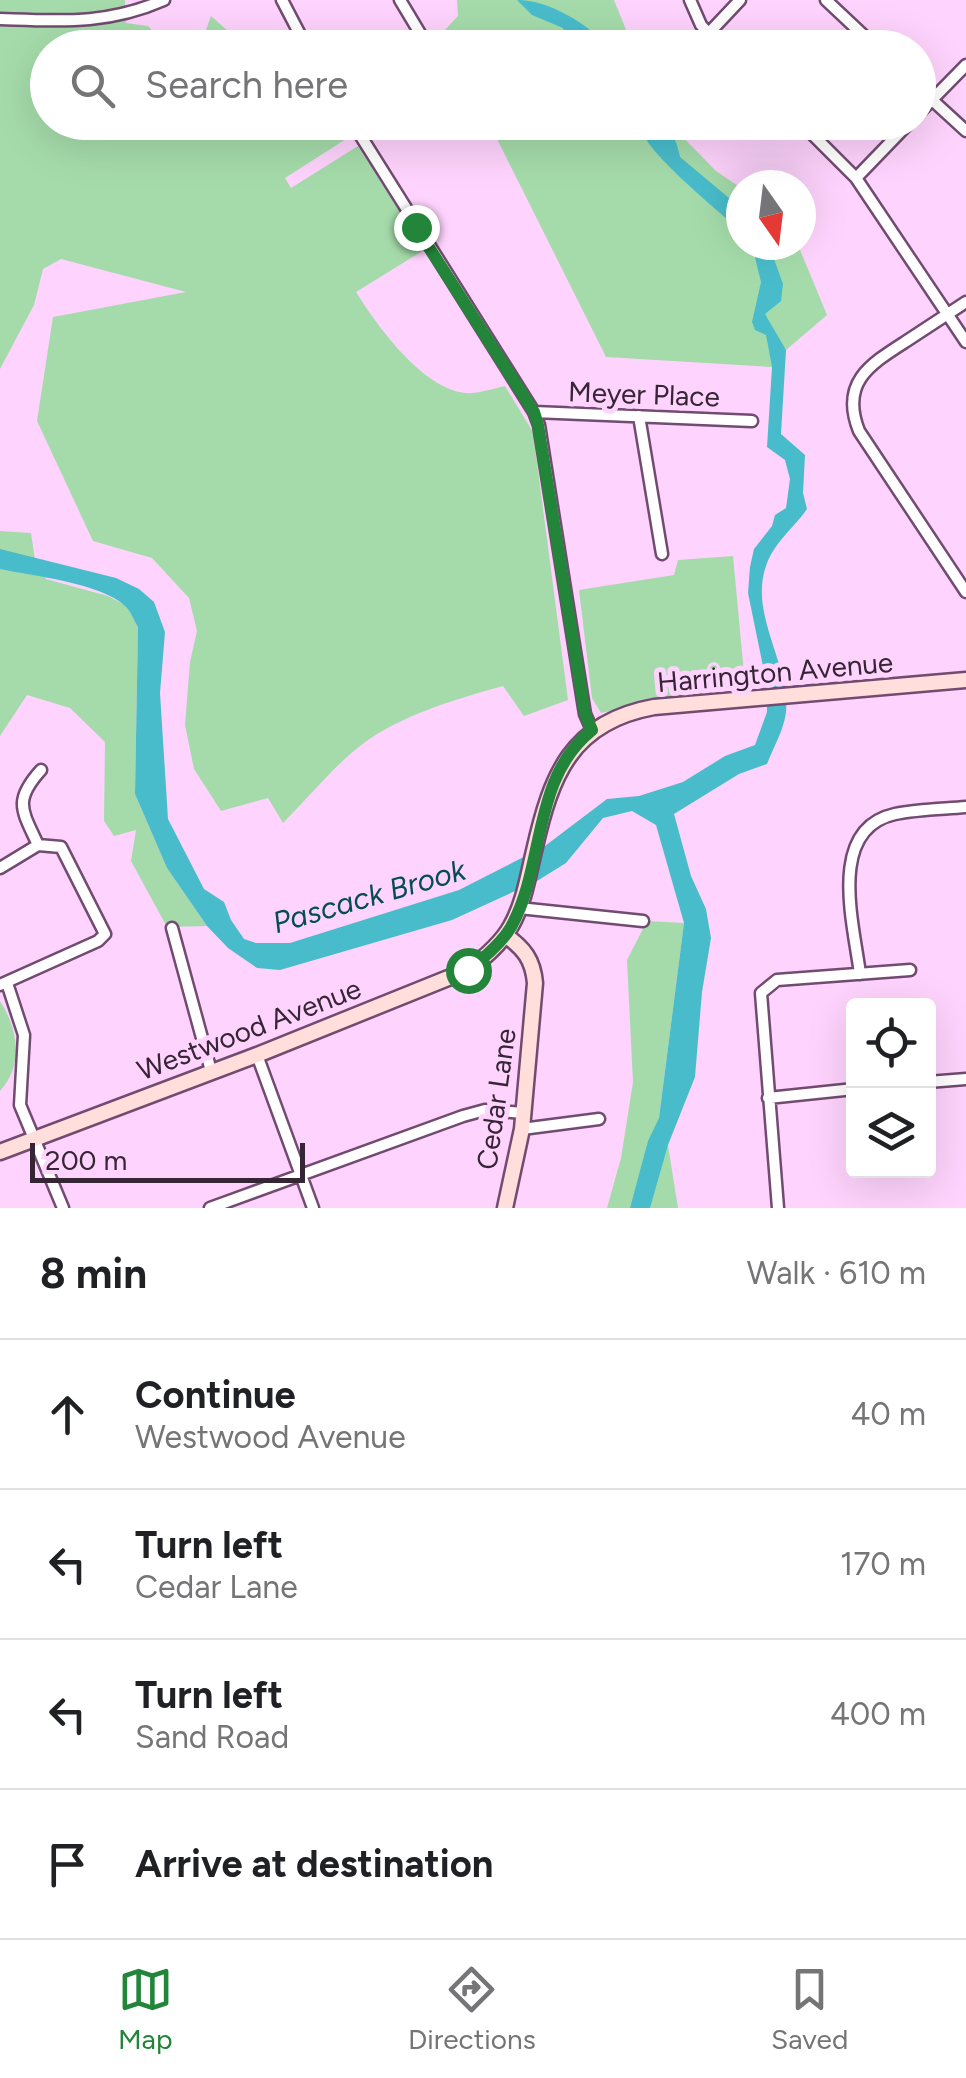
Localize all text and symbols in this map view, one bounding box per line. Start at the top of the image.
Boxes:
search box [30,30,936,140]
icon: search [65,58,120,113]
text: Search here [145,62,348,108]
north arrow [726,170,816,260]
route end [394,205,440,251]
street label: Meyer Place [568,374,720,414]
street label: Harrington Avenue [656,645,894,699]
water label: Pascack Brook [268,850,471,941]
route start [446,948,492,994]
street label: Westwood Avenue [132,971,366,1087]
map controls [846,998,936,1178]
button: locate [846,998,936,1088]
street label: Cedar Lane [469,1026,523,1172]
button: layers [846,1088,936,1178]
scale bar [30,1138,305,1182]
text: 200 m [45,1143,127,1177]
text: 8 min [40,1248,147,1299]
text: Walk · 610 m [747,1254,926,1292]
text: Continue [135,1372,296,1418]
icon: ahead [40,1387,95,1442]
text: 40 m [850,1395,926,1433]
text: Westwood Avenue [135,1418,406,1456]
text: Turn left [135,1522,283,1568]
icon: left [40,1537,95,1592]
text: 170 m [840,1545,926,1583]
text: Cedar Lane [135,1568,298,1606]
text: Turn left [135,1672,283,1718]
icon: left [40,1687,95,1742]
text: 400 m [830,1695,926,1733]
text: Sand Road [135,1718,289,1756]
icon: arrive [40,1837,95,1892]
text: Arrive at destination [135,1841,493,1887]
tab: Map [118,1962,173,2056]
tab: Directions [408,1962,536,2056]
tab: Saved [771,1962,848,2056]

